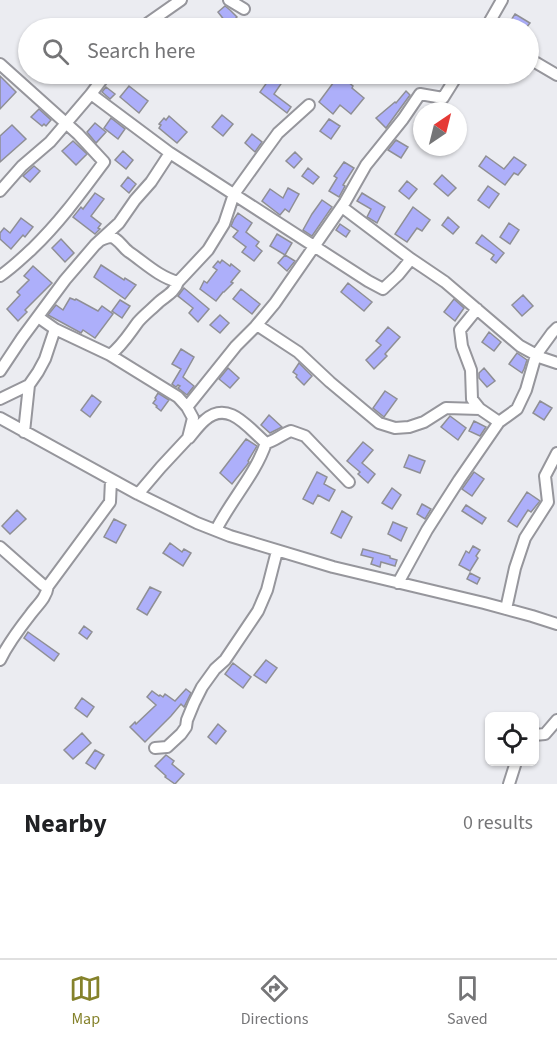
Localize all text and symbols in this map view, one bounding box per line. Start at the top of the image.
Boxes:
search box [18,18,539,84]
icon: search [39,35,72,68]
text: Search here [87,35,195,67]
north arrow [413,102,467,156]
map controls [485,712,539,766]
button: locate [485,712,539,766]
text: Nearby [24,805,107,842]
text: 0 results [463,809,533,837]
tab: Map [69,972,102,1030]
tab: Directions [241,972,308,1030]
tab: Saved [447,972,488,1030]

